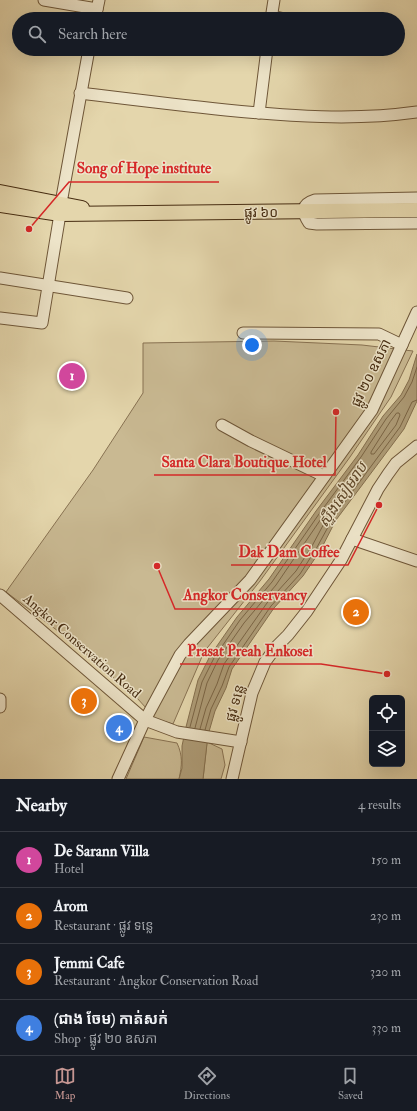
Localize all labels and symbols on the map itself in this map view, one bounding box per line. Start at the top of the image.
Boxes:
callout: Song of Hope institute [69,155,219,182]
text: Song of Hope institute [77,159,212,179]
street label: ផ្លូវ ៦០ [244,204,278,224]
your location [242,335,262,355]
street label: ផ្លូវ ២០ ឧសភា [347,336,398,411]
pin: 1 [59,361,85,391]
callout: Santa Clara Boutique Hotel [154,448,335,475]
text: Santa Clara Boutique Hotel [161,453,327,473]
water label: ស្ទឹងសៀមរាប [314,457,372,531]
callout: Dak Dam Coffee [231,538,348,565]
text: Dak Dam Coffee [238,543,340,562]
callout: Angkor Conservancy [175,582,315,609]
text: Angkor Conservancy [182,586,308,606]
street label: Angkor Conservation Road [19,590,145,702]
pin: 2 [343,597,369,627]
callout: Prasat Preah Enkosei [180,637,321,664]
text: Prasat Preah Enkosei [187,642,313,661]
street label: ផ្លូវ ទន្លេ [222,683,251,724]
pin: 3 [71,686,97,716]
pin: 4 [106,713,132,743]

